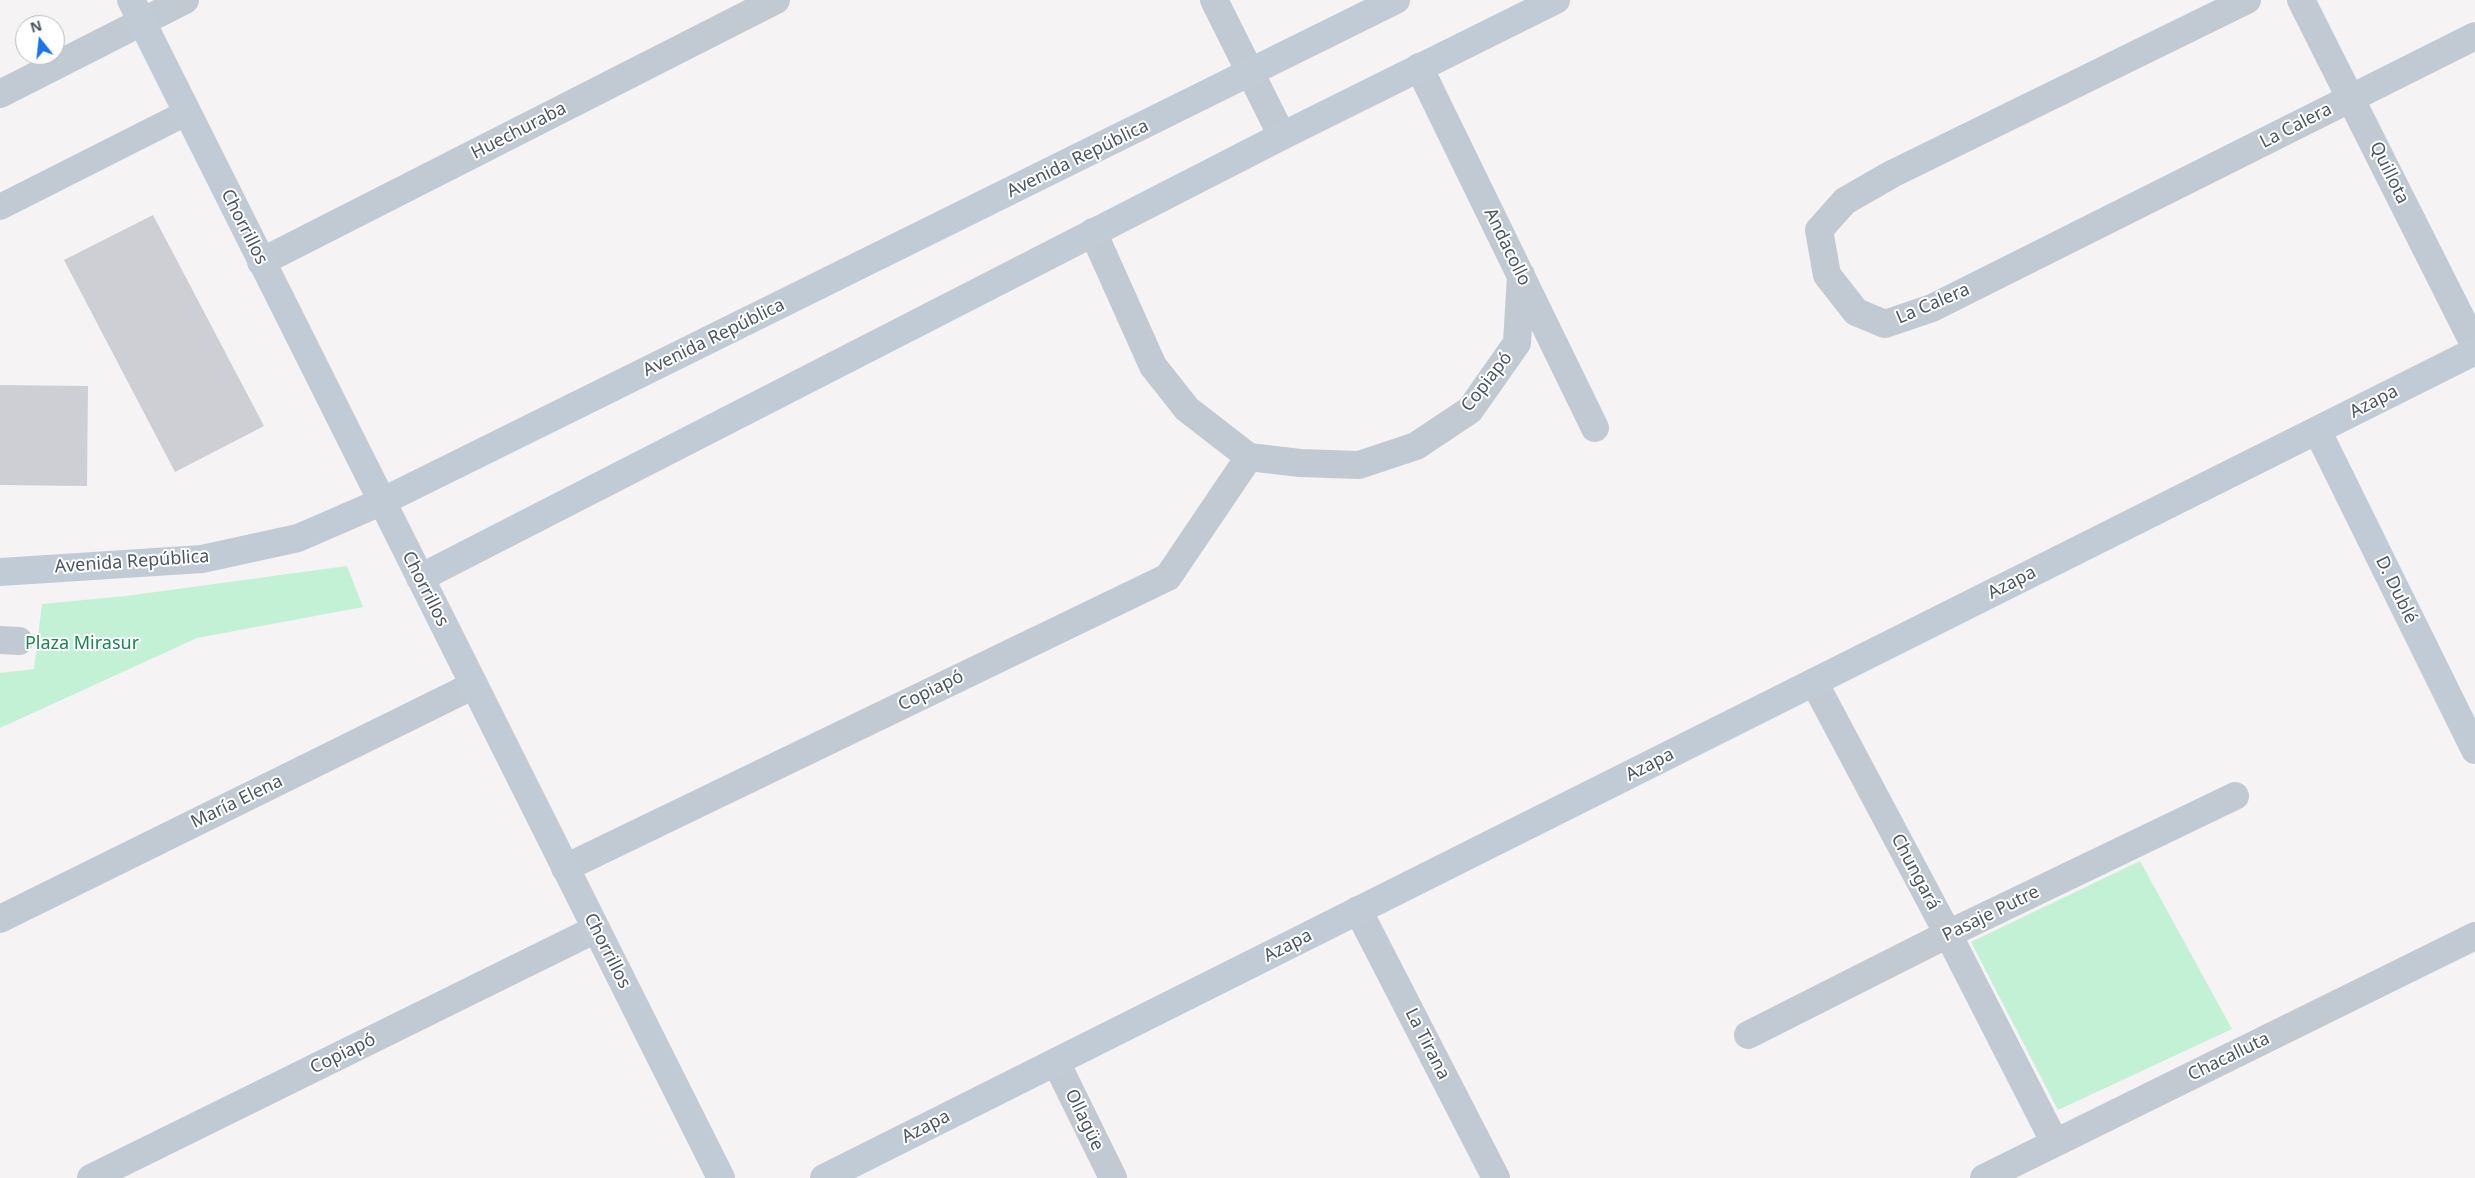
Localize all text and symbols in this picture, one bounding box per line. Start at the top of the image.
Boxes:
north arrow [15,15,65,65]
text: N [28,15,44,37]
street label: Huechuraba [468,98,570,164]
street label: La Calera [2257,99,2335,153]
street label: Avenida República [1004,115,1152,203]
street label: Quillota [2365,138,2413,208]
street label: Chorrillos [216,186,272,268]
street label: Andacollo [1479,205,1535,289]
street label: La Calera [1893,279,1973,329]
street label: Avenida República [640,294,788,382]
street label: Copiapó [1457,348,1517,416]
street label: Azapa [2346,381,2402,423]
street label: Avenida República [54,546,210,578]
street label: Chorrillos [397,548,453,630]
street label: D. Dublé [2370,553,2422,627]
street label: Azapa [1984,562,2040,604]
park label: Plaza Mirasur [25,633,139,655]
street label: Copiapó [895,666,967,716]
street label: Azapa [1622,744,1678,786]
street label: María Elena [188,771,286,833]
street label: Chungará [1886,830,1944,914]
street label: Pasaje Putre [1939,881,2043,947]
street label: Chorrillos [579,910,635,992]
street label: Azapa [1260,925,1316,967]
street label: La Tirana [1400,1005,1454,1083]
street label: Chacalluta [2185,1028,2273,1086]
street label: Copiapó [307,1029,379,1079]
street label: Ollagüe [1060,1086,1108,1154]
street label: Azapa [898,1106,954,1148]

